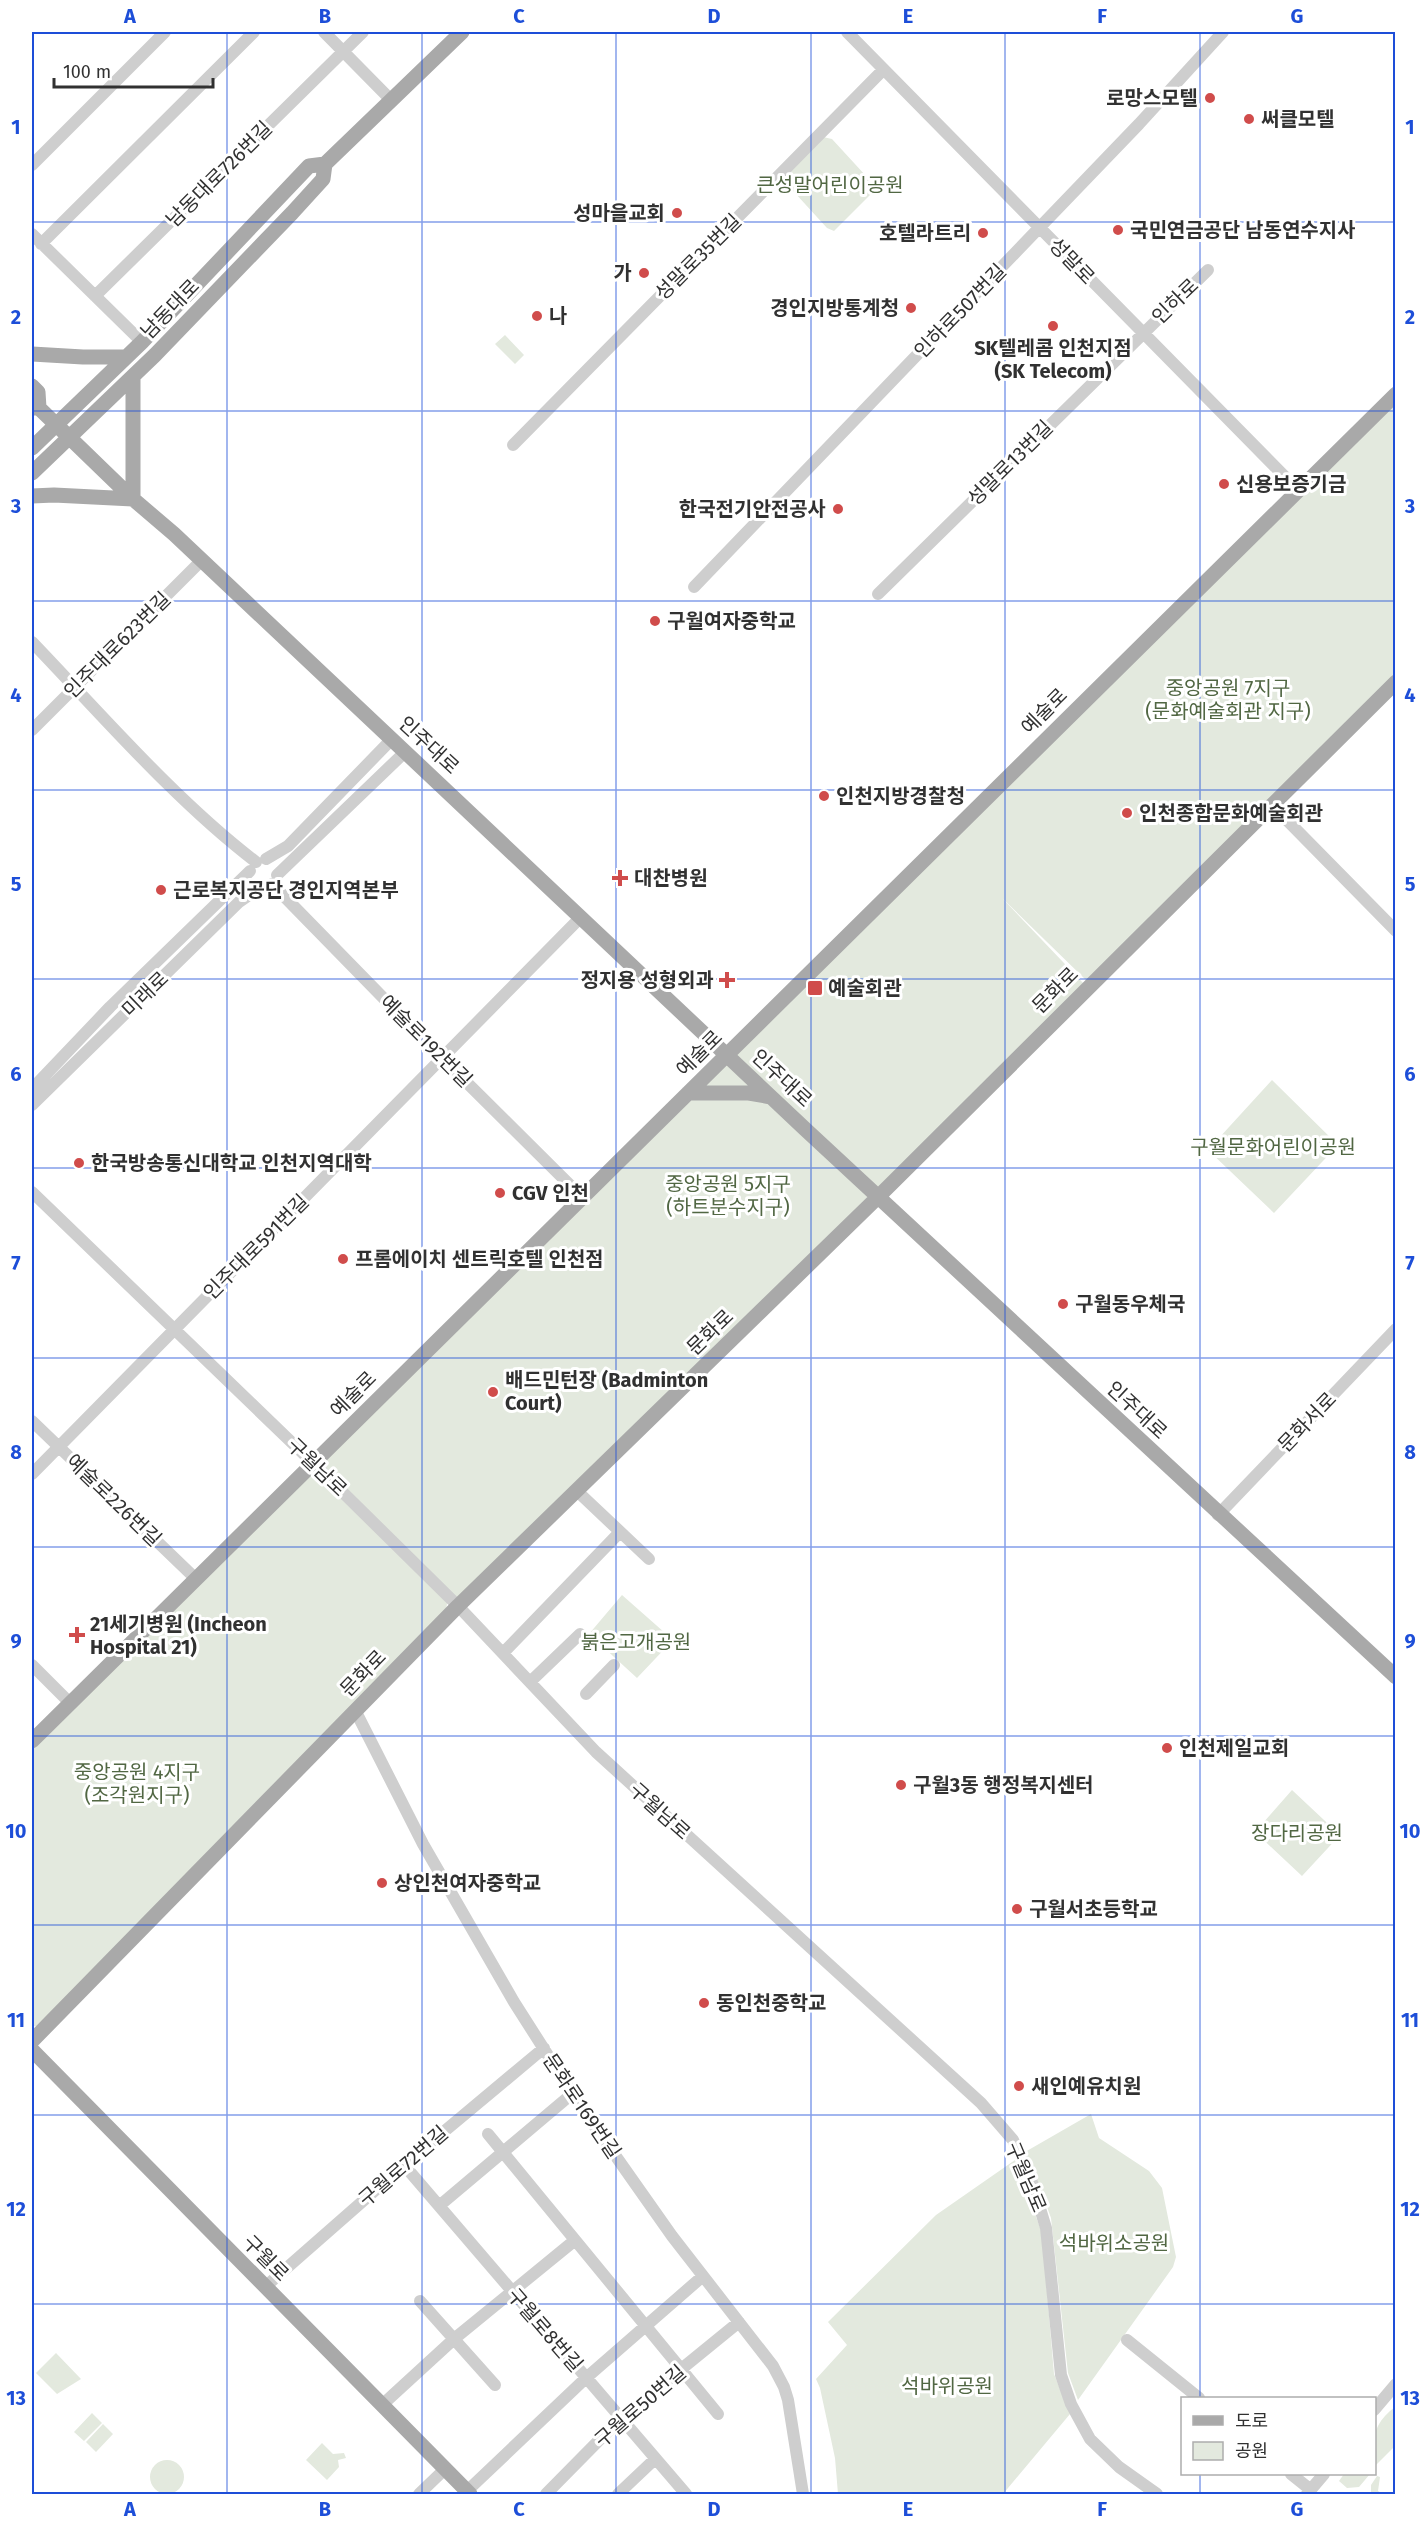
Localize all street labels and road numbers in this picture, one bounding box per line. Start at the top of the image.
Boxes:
street label: 남동대로726번길 [161,116,277,232]
street label: 성말로35번길 [650,209,746,305]
street label: 성말로 [1044,233,1100,289]
street label: 인하로507번길 [909,259,1011,363]
street label: 인하로 [1147,273,1203,329]
street label: 남동대로 [136,274,204,344]
street label: 성말로13번길 [962,415,1058,511]
street label: 인주대로623번길 [59,587,175,703]
street label: 예술로 [1016,683,1072,739]
street label: 인주대로 [394,711,464,779]
street label: 문화로 [1027,962,1083,1018]
street label: 미래로 [117,966,173,1022]
street label: 예술로192번길 [375,990,477,1092]
street label: 예술로 [671,1025,727,1081]
street label: 인주대로 [747,1044,817,1112]
street label: 인주대로591번길 [198,1189,314,1305]
street label: 문화로 [682,1304,738,1360]
street label: 예술로 [325,1366,381,1422]
street label: 인주대로 [1102,1376,1172,1444]
street label: 문화서로 [1273,1387,1341,1457]
street label: 구월남로 [282,1433,352,1501]
street label: 예술로226번길 [62,1449,166,1551]
street label: 문화로 [335,1645,391,1701]
street label: 구월남로 [625,1777,695,1845]
street label: 문화로169번길 [538,2049,626,2163]
street label: 구월로72번길 [353,2121,453,2211]
street label: 구월남로 [1001,2138,1051,2216]
street label: 구월로 [238,2230,294,2286]
street label: 구월로8번길 [502,2283,588,2377]
street label: 구월로50번길 [589,2360,691,2452]

